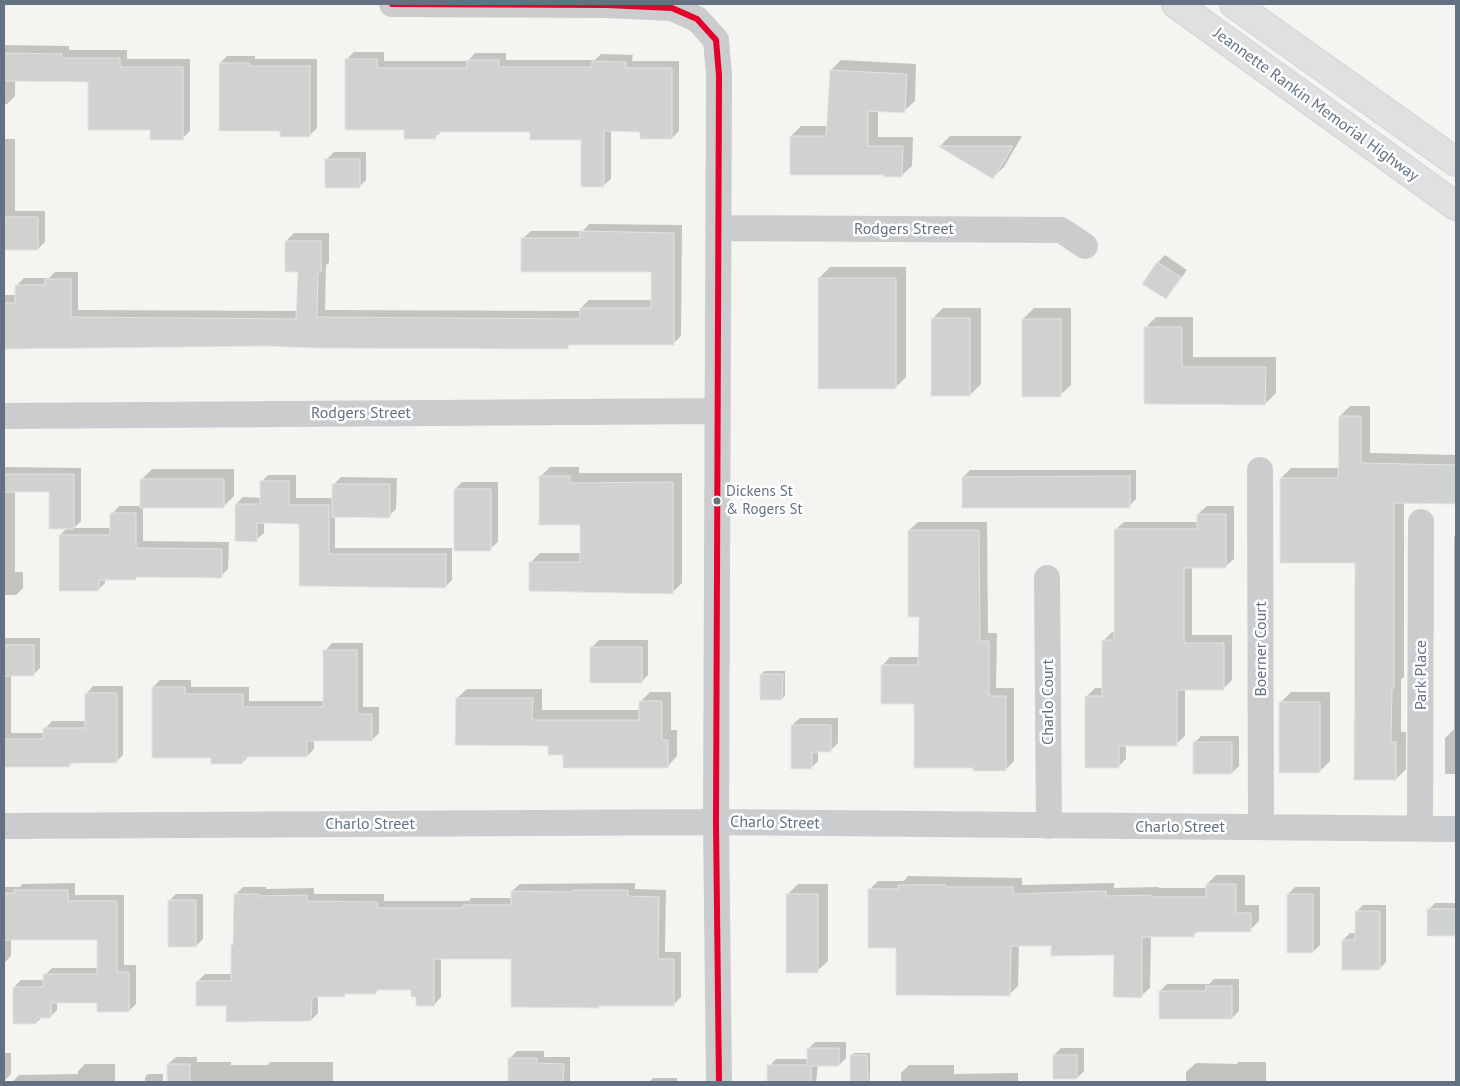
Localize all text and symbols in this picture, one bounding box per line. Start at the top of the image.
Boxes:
street label: Jeannette Rankin Memorial Highway [1210,24,1422,186]
street label: Rodgers Street [854,219,954,239]
street label: Rodgers Street [311,403,411,423]
place label: Dickens St & Rogers St [726,483,803,518]
marker: Dickens St & Rogers St [712,496,722,506]
street label: Boerner Court [1251,601,1271,697]
street label: Park Place [1411,640,1431,710]
street label: Charlo Court [1038,659,1058,745]
street label: Charlo Street [730,813,820,833]
street label: Charlo Street [325,814,415,834]
street label: Charlo Street [1135,817,1225,837]

